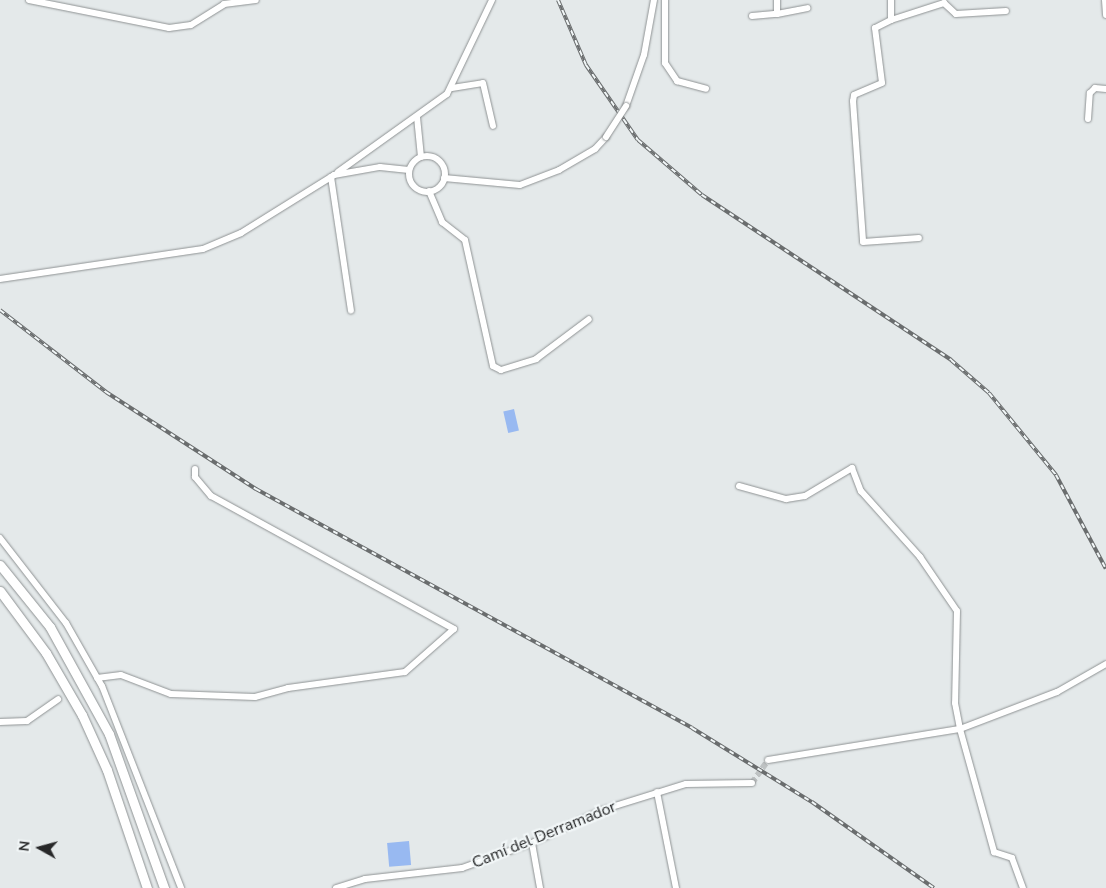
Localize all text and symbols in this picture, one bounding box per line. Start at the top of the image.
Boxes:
street label: Camí del Derramador [469,797,619,873]
north arrow [15,823,65,873]
text: N [15,840,35,852]

